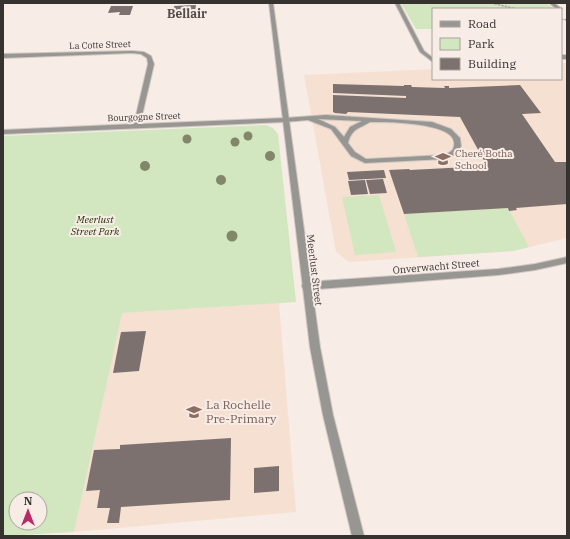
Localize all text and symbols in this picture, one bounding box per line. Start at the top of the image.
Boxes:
district label: Bellair [167,6,207,21]
legend [432,8,562,80]
text: Road [468,16,497,31]
text: Park [468,36,494,51]
street label: La Cotte Street [69,38,131,51]
text: Building [468,56,516,71]
street label: Bourgogne Street [107,110,181,123]
place label: Cheré Botha School [455,147,513,172]
school or university icon: Cheré Botha School [434,150,452,168]
park label: Meerlust Street Park [70,213,120,238]
street label: Meerlust Street [304,234,325,307]
street label: Onverwacht Street [392,256,481,277]
place label: La Rochelle Pre-Primary [206,397,277,426]
school or university icon: La Rochelle Pre-Primary [185,403,203,421]
north arrow [8,491,48,531]
text: N [24,494,33,508]

